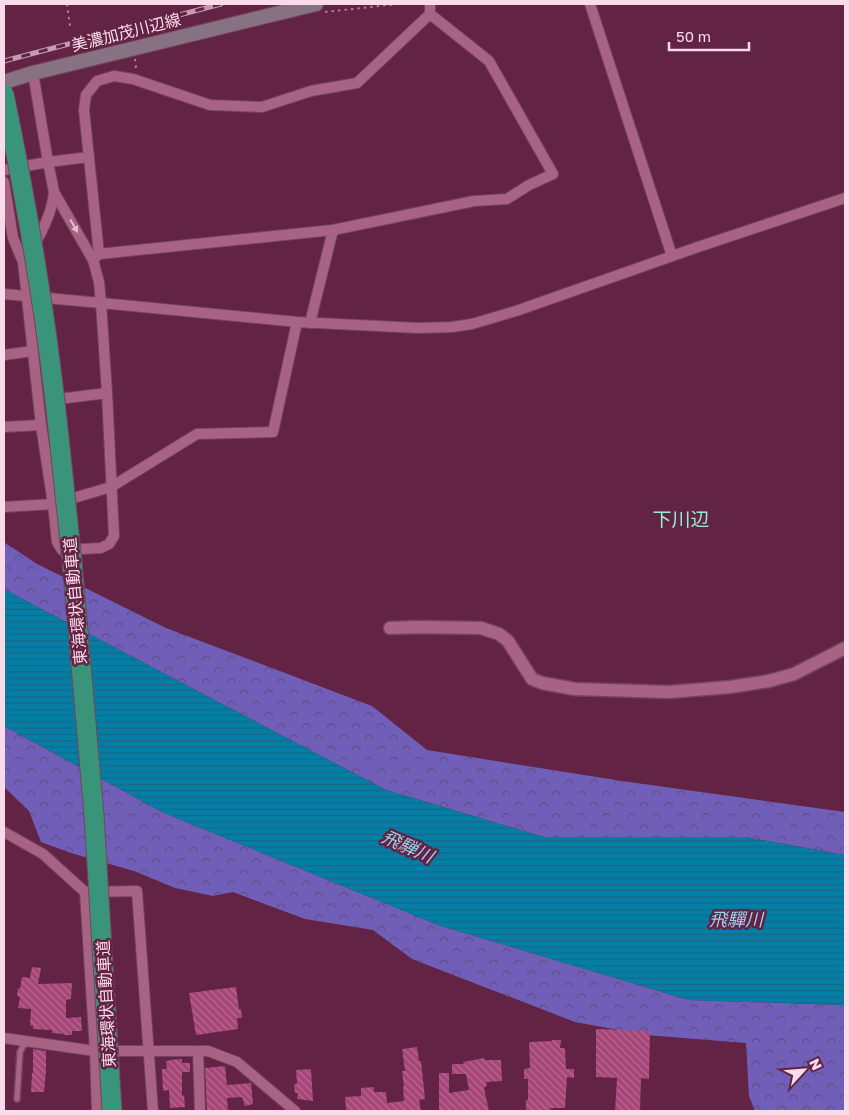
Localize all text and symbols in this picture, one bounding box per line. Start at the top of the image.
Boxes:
street label: 美濃加茂川辺線 [69,9,183,55]
scale bar [669,20,749,52]
text: 50 m [676,27,711,45]
one-way arrow [69,219,78,232]
district label: 下川辺 [652,507,710,530]
street label: 東海環状自動車道 [59,536,91,666]
water label: 飛騨川 [379,825,439,868]
water label: 飛驒川 [709,908,765,930]
street label: 東海環状自動車道 [93,940,119,1068]
north arrow [779,1045,829,1095]
text: N [806,1056,826,1073]

